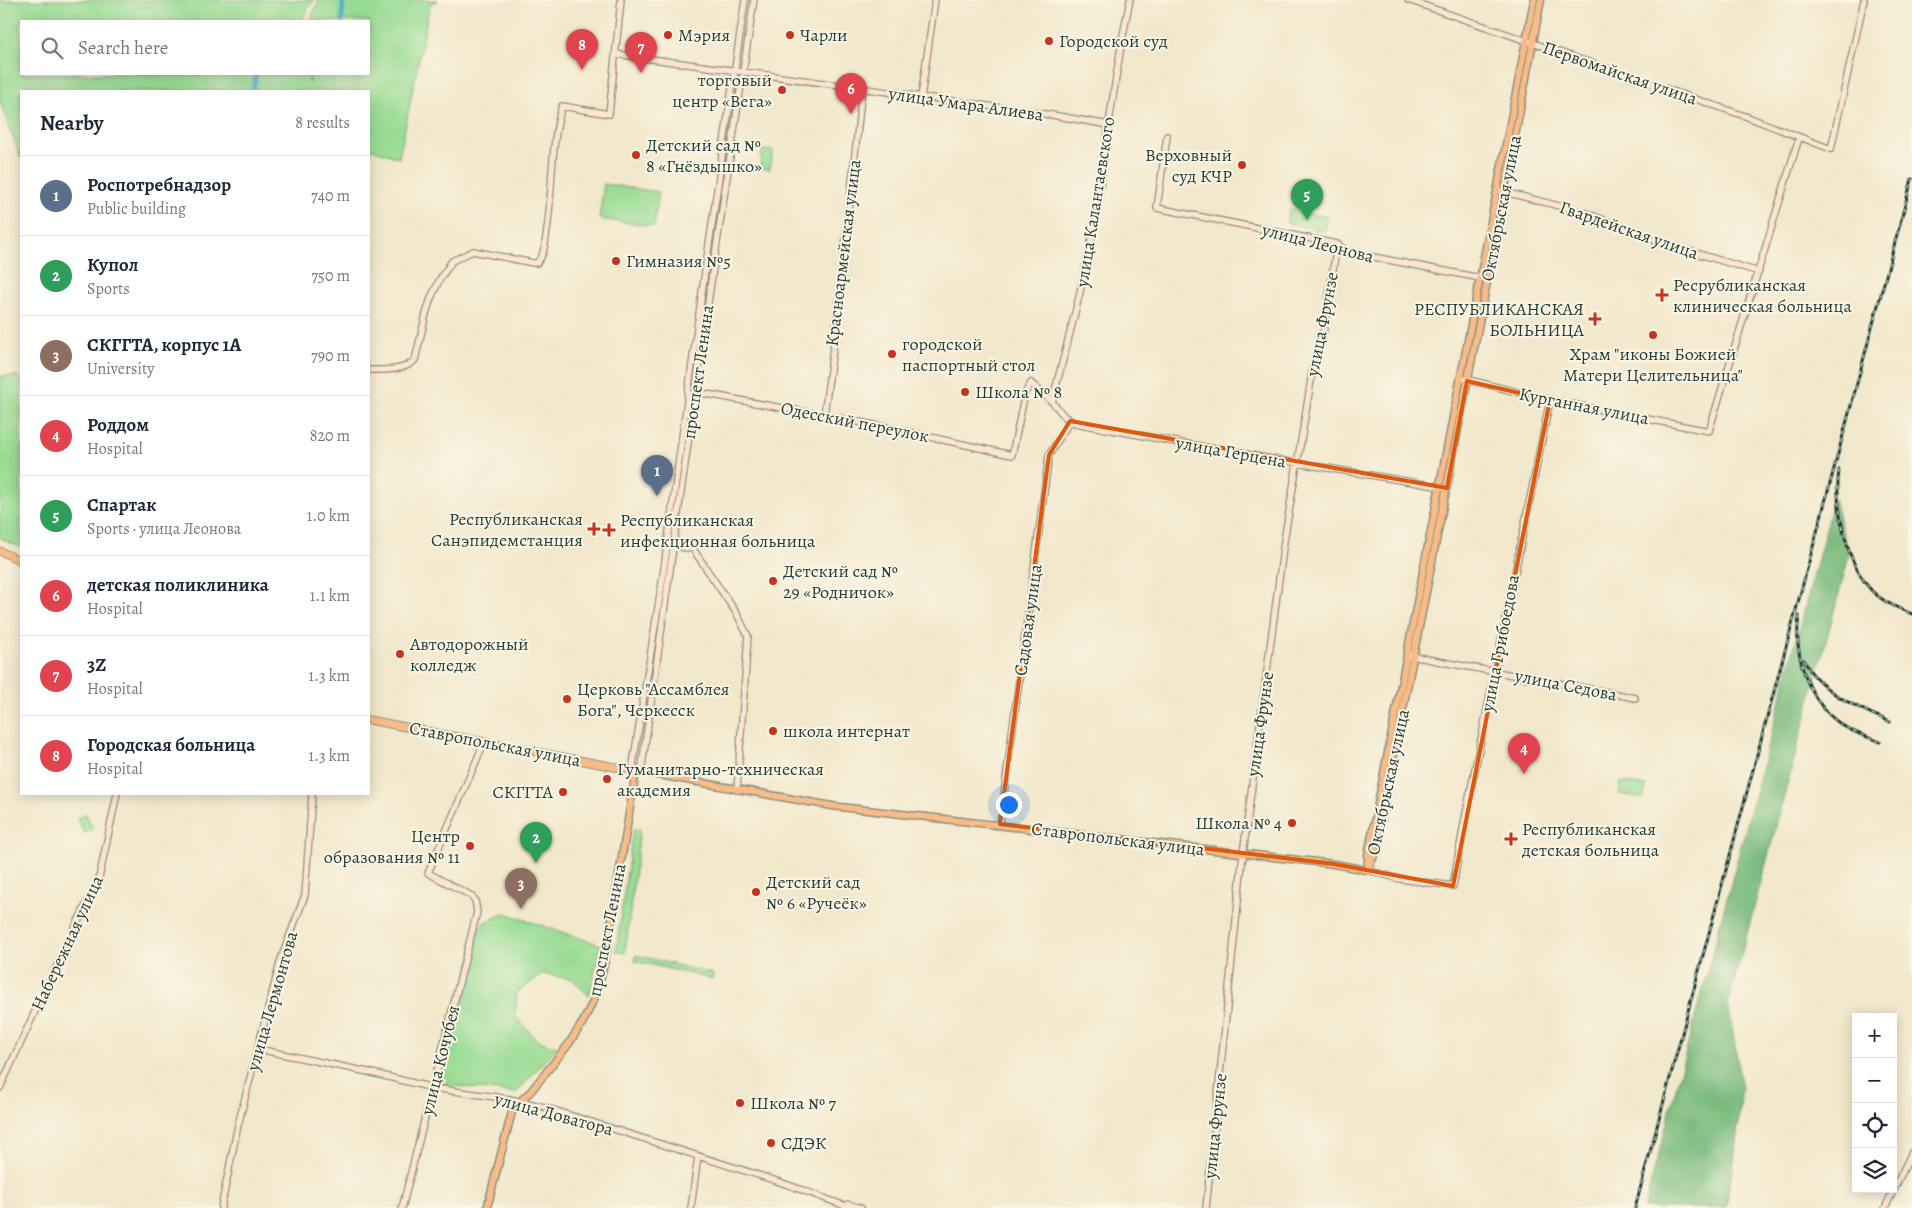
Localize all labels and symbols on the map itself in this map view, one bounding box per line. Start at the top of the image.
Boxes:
place label: Мэрия [678,23,730,47]
place label: Чарли [800,23,848,47]
pin: 8 [566,29,598,70]
marker: Мэрия [662,29,674,41]
marker: Чарли [784,29,796,41]
place label: Городской суд [1059,29,1168,53]
pin: 7 [625,32,657,73]
marker: Городской суд [1043,35,1055,47]
street label: Первомайская улица [1540,35,1701,111]
place label: торговый центр «Вега» [672,68,772,113]
pin: 6 [835,73,867,114]
street label: улица Умара Алиева [886,81,1046,127]
marker: торговый центр «Вега» [776,84,788,96]
street label: улица Калантаевского [1070,115,1120,290]
street label: Октябрьская улица [1475,132,1527,283]
place label: Детский сад № 8 «Гнёздышко» [646,133,762,178]
place label: Верховный суд КЧР [1145,143,1232,188]
marker: Детский сад № 8 «Гнёздышко» [630,149,642,161]
street label: Красноармейская улица [820,157,866,348]
marker: Верховный суд КЧР [1236,159,1248,171]
pin: 5 [1291,179,1323,220]
street label: Гвардейская улица [1556,195,1702,265]
street label: улица Леонова [1259,217,1377,269]
place label: Гимназия №5 [626,249,731,273]
marker: Гимназия №5 [610,255,622,267]
street label: улица Фрунзе [1300,270,1344,379]
place label: Ресрубликанская клиническая больница [1673,273,1852,318]
marker: Ресрубликанская клиническая больница [1655,288,1669,302]
place label: РЕСПУБЛИКАНСКАЯ БОЛЬНИЦА [1414,297,1584,342]
street label: проспект Ленина [677,303,719,441]
marker: РЕСПУБЛИКАНСКАЯ БОЛЬНИЦА [1588,312,1602,326]
marker: Храм "иконы Божией Матери Целительница" [1647,329,1659,341]
place label: городской паспортный стол [902,332,1036,377]
place label: Храм "иконы Божией Матери Целительница" [1563,342,1743,387]
marker: городской паспортный стол [886,348,898,360]
place label: Школа № 8 [975,380,1062,404]
street label: Курганная улица [1517,382,1652,430]
marker: Школа № 8 [959,386,971,398]
street label: Одесский переулок [779,396,931,448]
street label: улица Герцена [1173,430,1289,474]
pin: 1 [641,455,673,496]
place label: Республиканская Санэпидемстанция [431,507,583,552]
place label: Республиканская инфекционная больница [620,508,816,553]
marker: Республиканская Санэпидемстанция [587,522,601,536]
marker: Республиканская инфекционная больница [602,523,616,537]
place label: Детский сад № 29 «Родничок» [783,559,898,604]
street label: Садовая улица [1008,562,1048,677]
street label: улица Грибоедова [1475,572,1525,715]
marker: Детский сад № 29 «Родничок» [767,575,779,587]
place label: Автодорожный колледж [409,632,529,677]
marker: Автодорожный колледж [394,648,406,660]
street label: улица Седова [1512,663,1620,707]
street label: улица Фрунзе [1241,670,1279,779]
place label: Церковь "Ассамблея Бога", Черкесск [577,677,729,722]
marker: Церковь "Ассамблея Бога", Черкесск [561,693,573,705]
street label: Октябрьская улица [1361,706,1415,857]
street label: Ставропольская улица [407,716,583,773]
place label: школа интернат [783,719,910,743]
marker: школа интернат [767,725,779,737]
pin: 4 [1508,733,1540,774]
place label: Гуманитарно-техническая академия [617,757,824,802]
marker: Гуманитарно-техническая академия [601,773,613,785]
place label: СКГГТА [492,780,553,804]
marker: СКГГТА [557,786,569,798]
your location [996,792,1022,818]
place label: Школа № 4 [1195,811,1282,835]
street label: Ставропольская улица [1030,816,1207,862]
marker: Школа № 4 [1286,817,1298,829]
place label: Республиканская детская больница [1521,817,1660,862]
pin: 2 [520,822,552,863]
place label: Центр образования № 11 [324,824,460,869]
marker: Республиканская детская больница [1504,832,1518,846]
marker: Центр образования № 11 [464,840,476,852]
street label: проспект Ленина [582,861,632,999]
pin: 3 [505,868,537,909]
place label: Детский сад № 6 «Ручеёк» [766,870,867,915]
street label: Набережная улица [25,871,109,1015]
marker: Детский сад № 6 «Ручеёк» [750,886,762,898]
street label: улица Лермонтова [240,928,304,1075]
street label: улица Кочубея [415,1003,465,1118]
street label: улица Фрунзе [1197,1072,1232,1181]
street label: улица Доватора [491,1086,617,1142]
place label: Школа № 7 [750,1091,837,1115]
marker: Школа № 7 [734,1097,746,1109]
place label: СДЭК [781,1131,827,1155]
marker: СДЭК [765,1137,777,1149]

